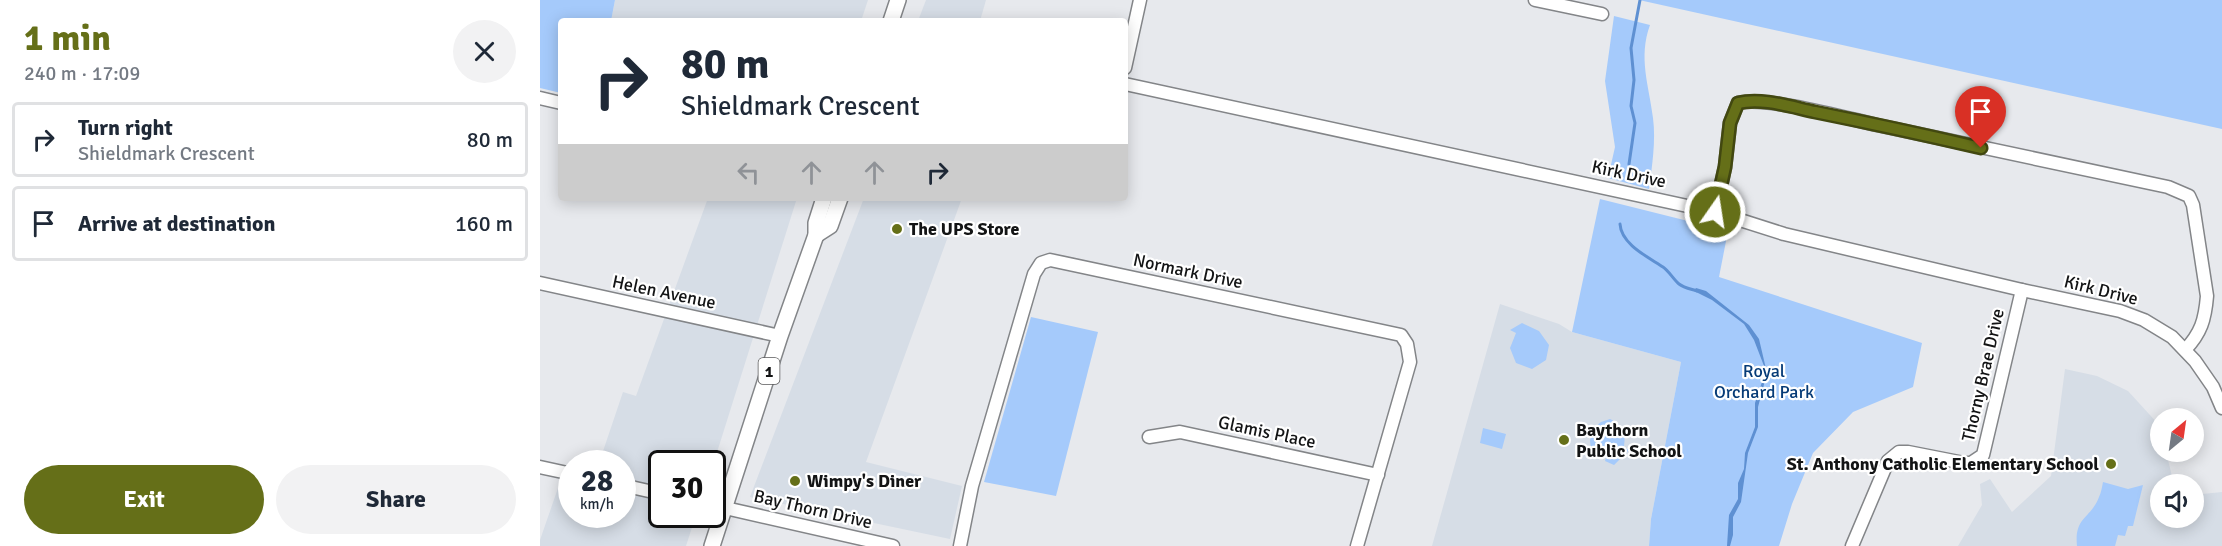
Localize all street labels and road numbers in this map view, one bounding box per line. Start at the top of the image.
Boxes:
street label: Kirk Drive [1590,155,1668,193]
street label: Normark Drive [1131,249,1245,293]
street label: Helen Avenue [610,270,718,314]
street label: Kirk Drive [2062,270,2140,310]
street label: Thorny Brae Drive [1957,306,2009,444]
road number: 1 [758,358,780,384]
street label: Glamis Place [1216,411,1318,453]
street label: Bay Thorn Drive [752,485,874,533]

